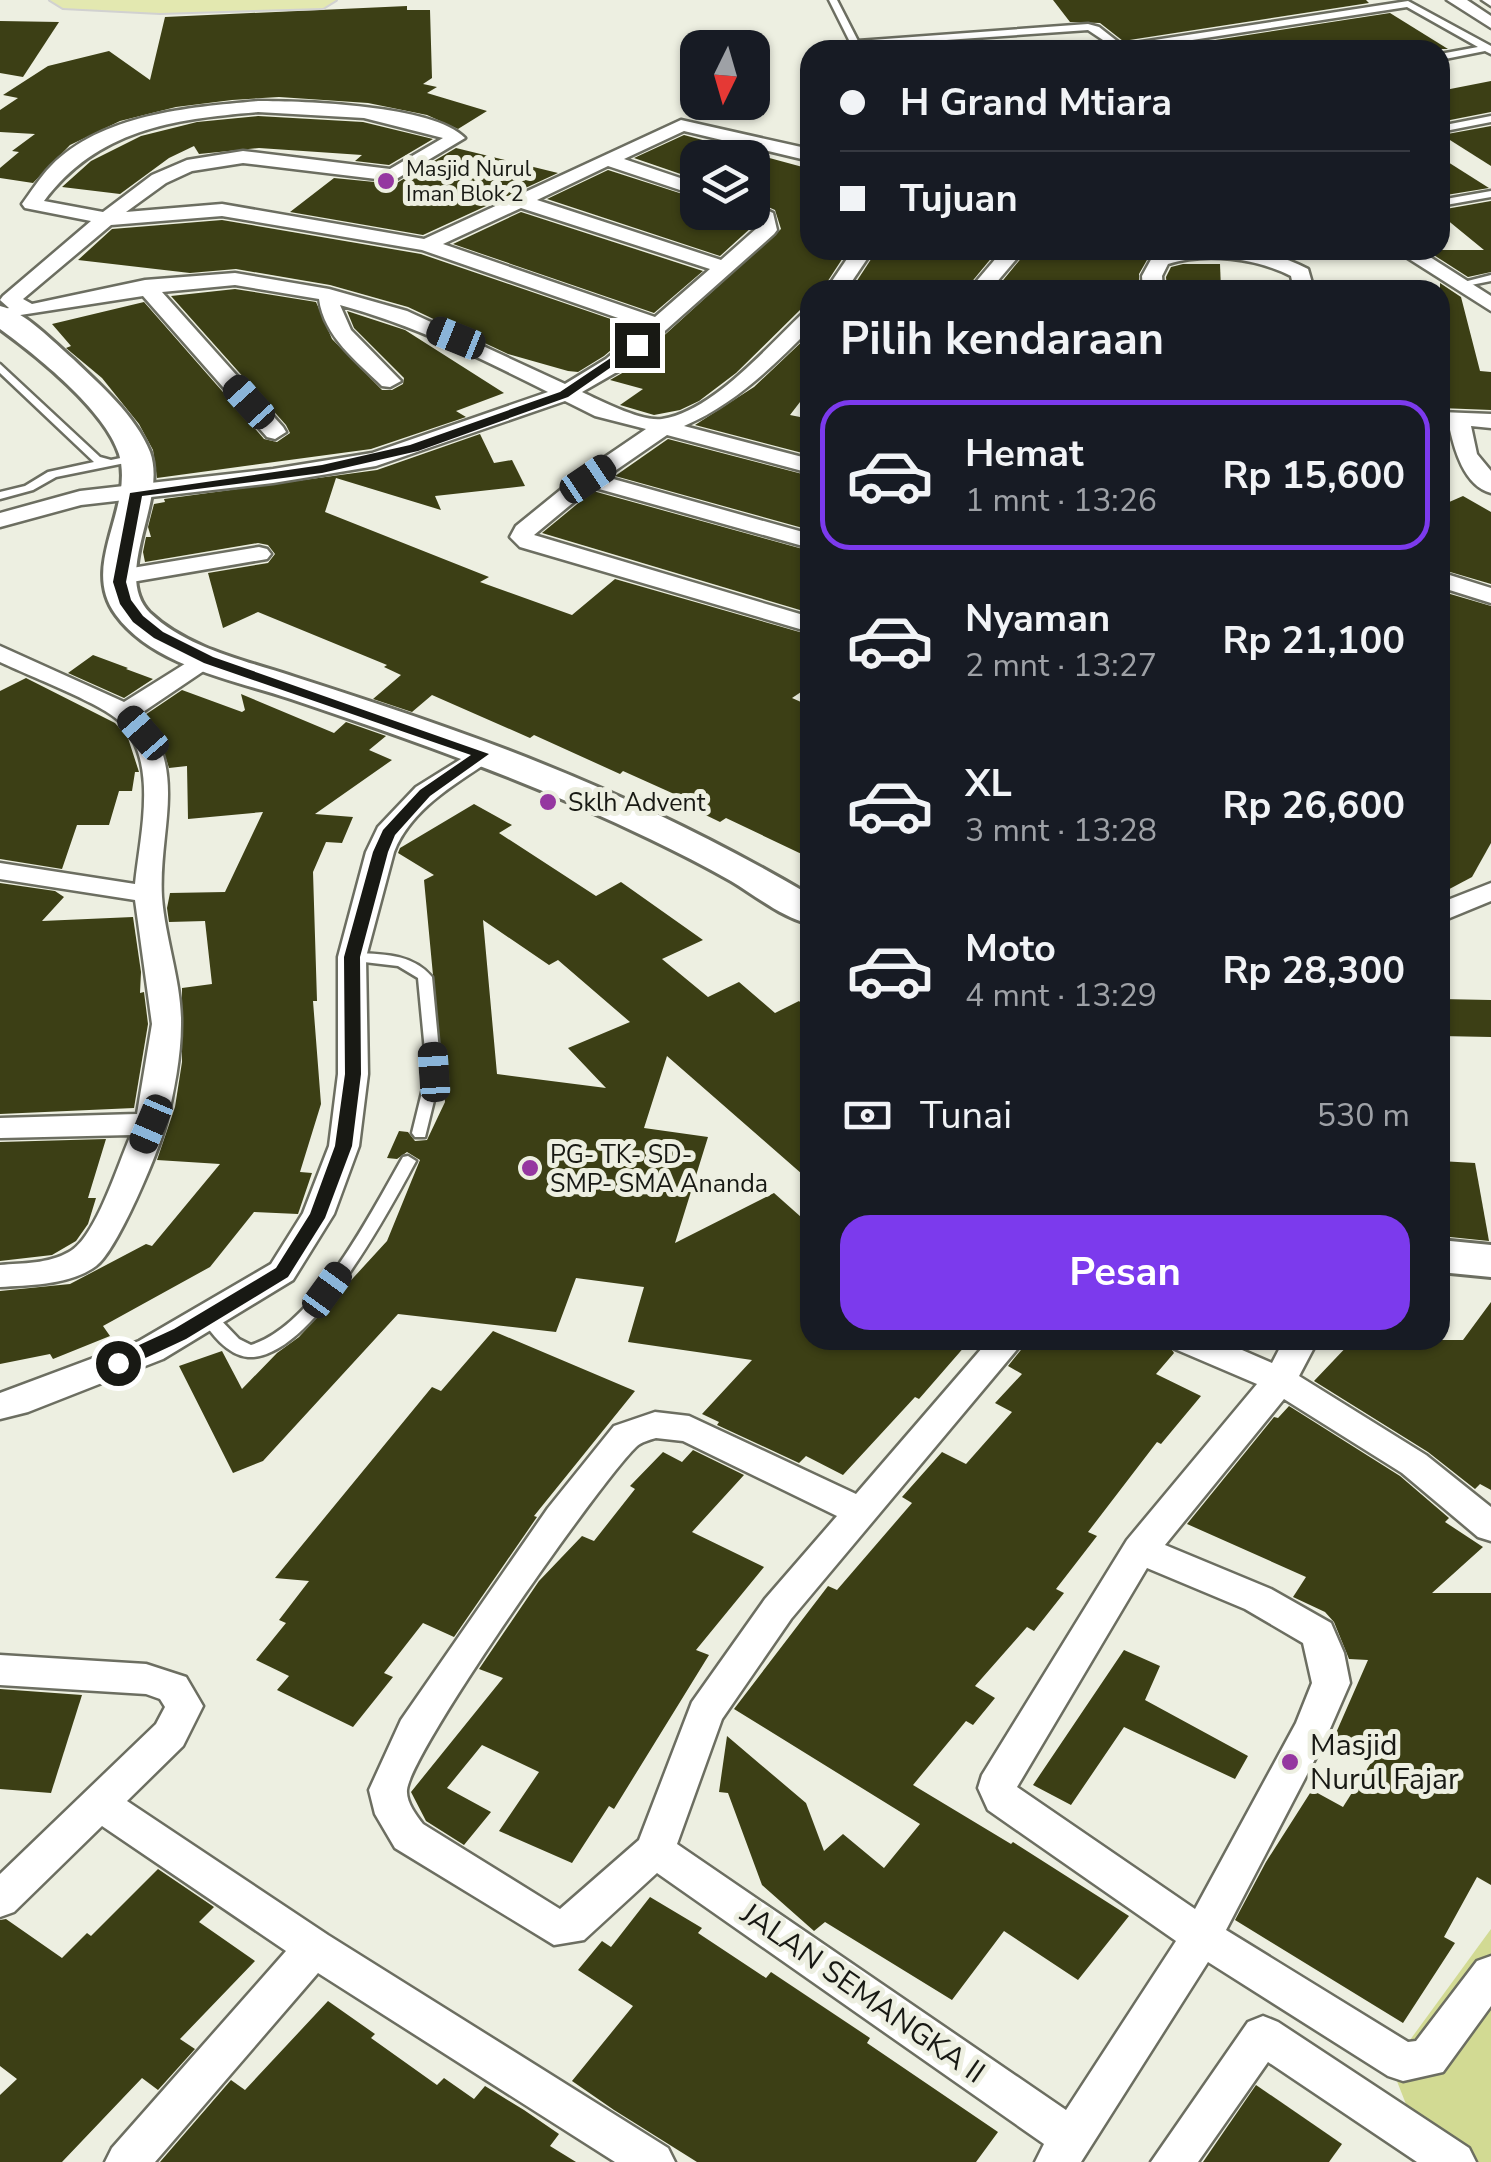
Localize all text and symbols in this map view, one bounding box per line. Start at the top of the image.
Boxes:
north arrow [680,30,770,120]
map controls [680,30,770,230]
text: H Grand Mtiara [900,77,1172,128]
button: layers [680,140,770,230]
place label: Masjid Nurul Iman Blok 2 [406,154,532,209]
marker: Masjid Nurul Iman Blok 2 [375,170,397,192]
text: Tujuan [900,173,1018,224]
text: Pilih kendaraan [840,309,1164,370]
car [423,313,489,363]
route end [615,323,660,368]
car [218,370,280,434]
text: Hemat [965,428,1084,479]
icon: car [845,430,935,520]
car [555,450,621,508]
text: Rp 15,600 [1222,450,1405,501]
text: 1 mnt · 13:26 [965,479,1157,522]
text: Nyaman [965,593,1110,644]
icon: car [845,595,935,685]
text: Rp 21,100 [1222,615,1405,666]
text: 2 mnt · 13:27 [965,644,1157,687]
car [112,701,174,765]
text: XL [965,758,1012,809]
icon: car [845,760,935,850]
text: Rp 26,600 [1222,780,1405,831]
place label: Sklh Advent [568,786,706,820]
marker: Sklh Advent [537,791,559,813]
text: 3 mnt · 13:28 [965,809,1157,852]
text: Moto [965,923,1056,974]
icon: car [845,925,935,1015]
text: Rp 28,300 [1222,945,1405,996]
text: 4 mnt · 13:29 [965,974,1157,1017]
car [417,1041,451,1103]
icon: cash [840,1088,895,1143]
text: Tunai [920,1090,1012,1141]
car [125,1091,177,1157]
text: 530 m [1317,1094,1410,1137]
place label: PG- TK- SD- SMP- SMA Ananda [550,1138,768,1201]
marker: PG- TK- SD- SMP- SMA Ananda [519,1157,541,1179]
button: Pesan [840,1215,1410,1330]
car [297,1257,357,1323]
route start [96,1341,141,1386]
place label: Masjid Nurul Fajar [1310,1725,1459,1800]
marker: Masjid Nurul Fajar [1279,1751,1301,1773]
street label: JALAN SEMANGKA II [732,1893,993,2093]

